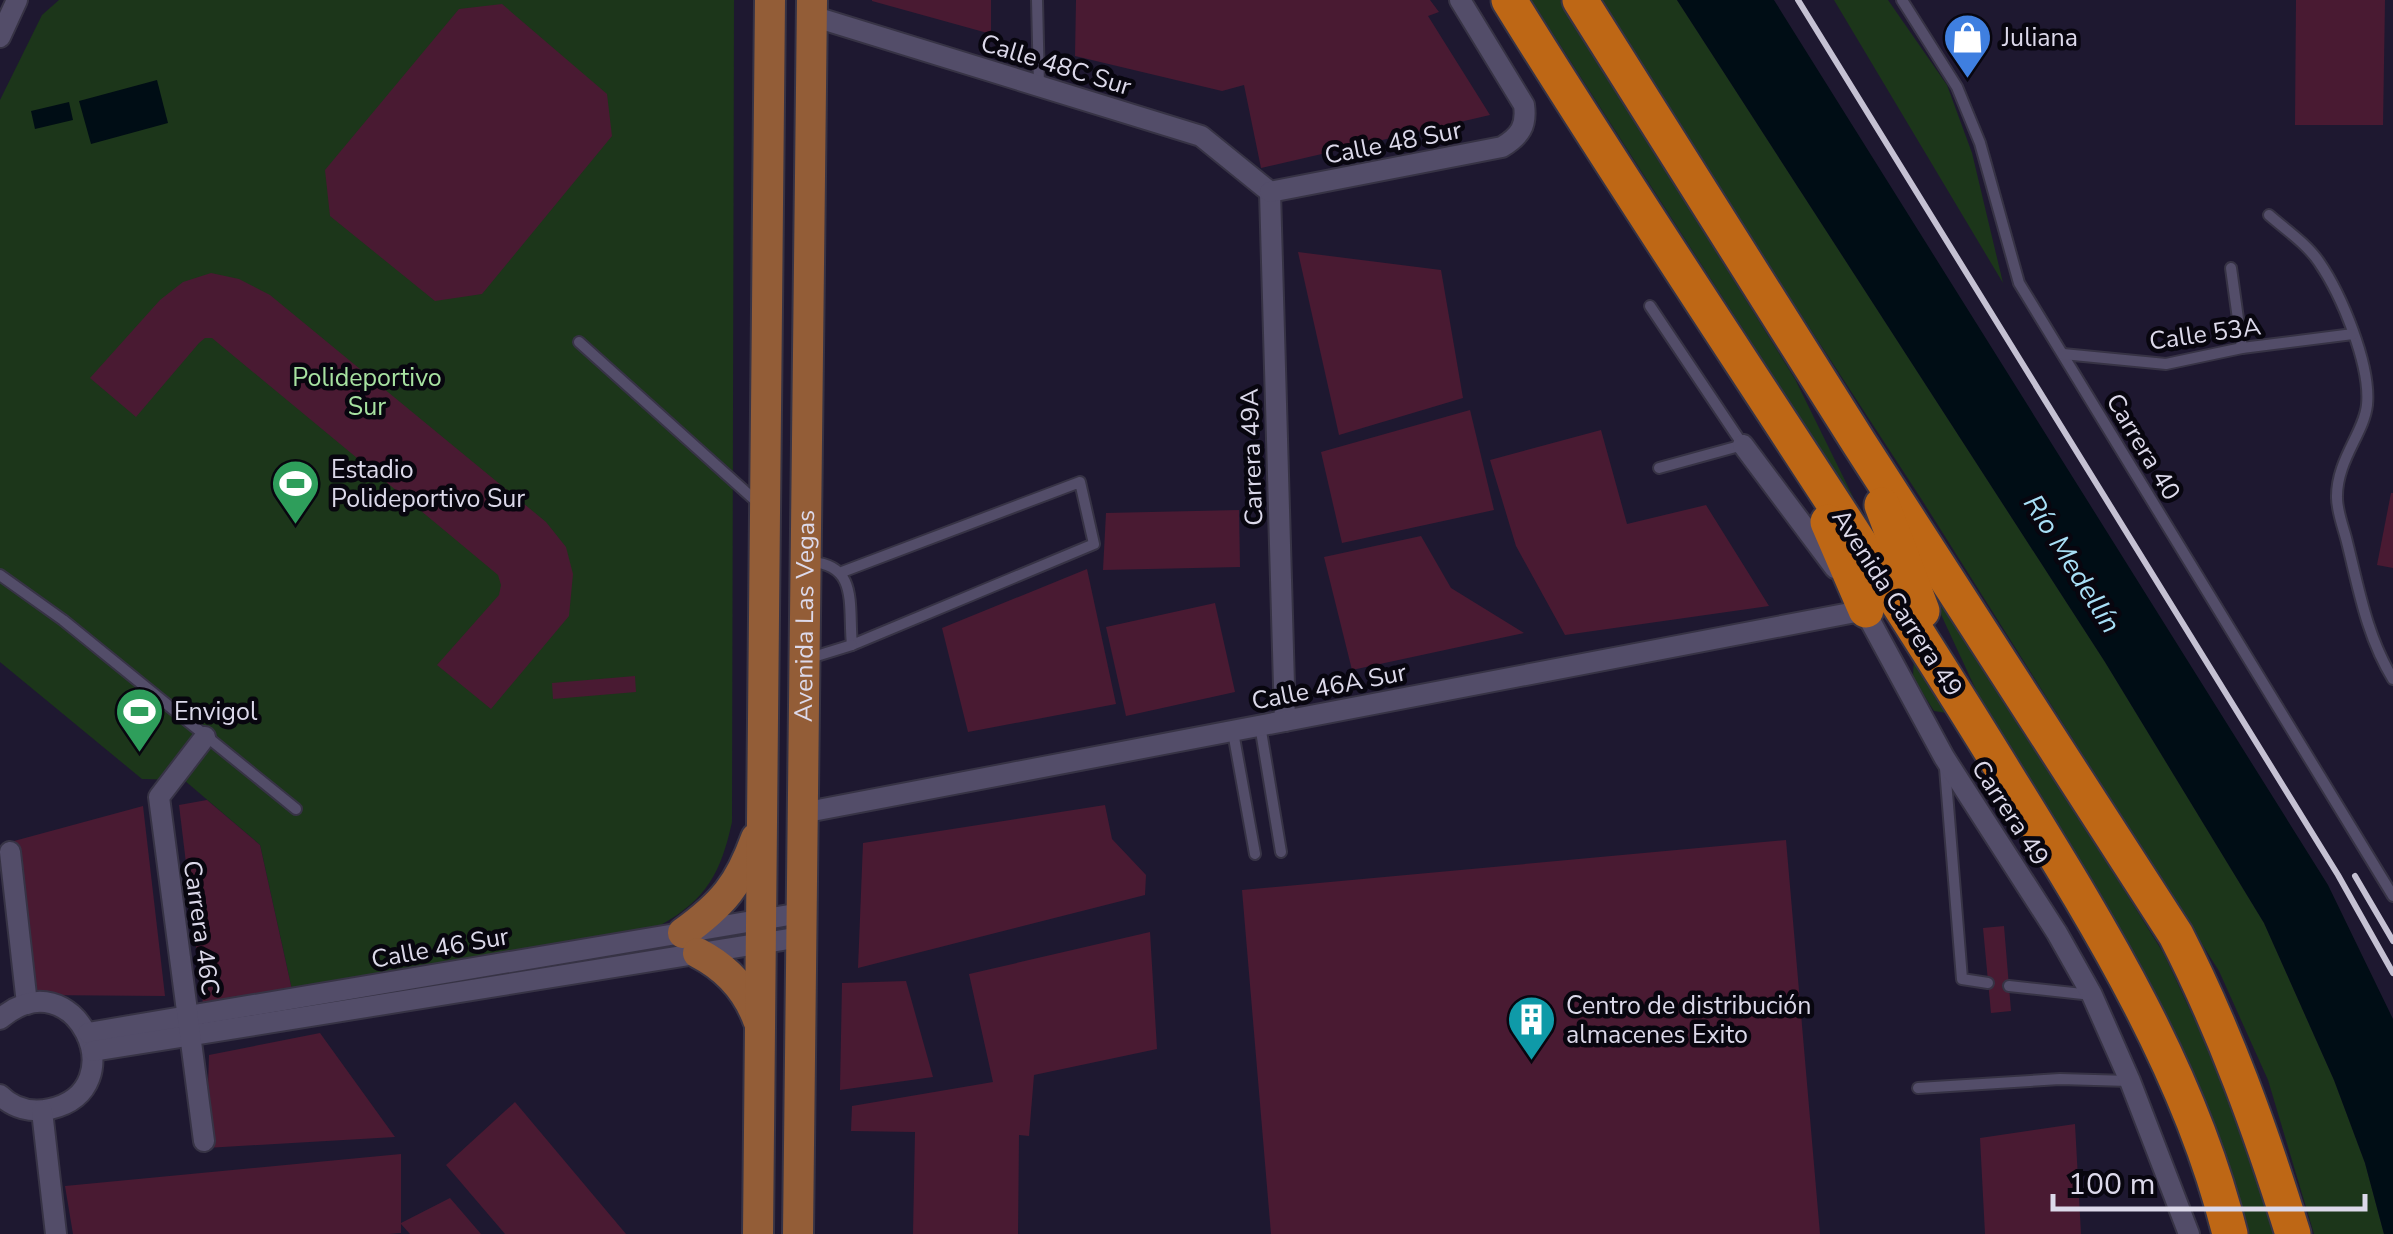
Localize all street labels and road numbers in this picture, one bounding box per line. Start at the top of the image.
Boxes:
street label: Calle 48C Sur [977,26,1135,104]
street label: Calle 48 Sur [1322,113,1464,173]
street label: Calle 53A [2147,309,2263,359]
street label: Carrera 40 [2098,387,2188,507]
street label: Carrera 49A [1233,388,1271,526]
street label: Avenida Carrera 49 [1824,503,1970,703]
street label: Avenida Las Vegas [787,510,823,722]
street label: Calle 46A Sur [1249,655,1409,719]
street label: Carrera 49 [1963,754,2057,872]
street label: Carrera 46C [175,858,227,998]
street label: Calle 46 Sur [369,919,511,977]

